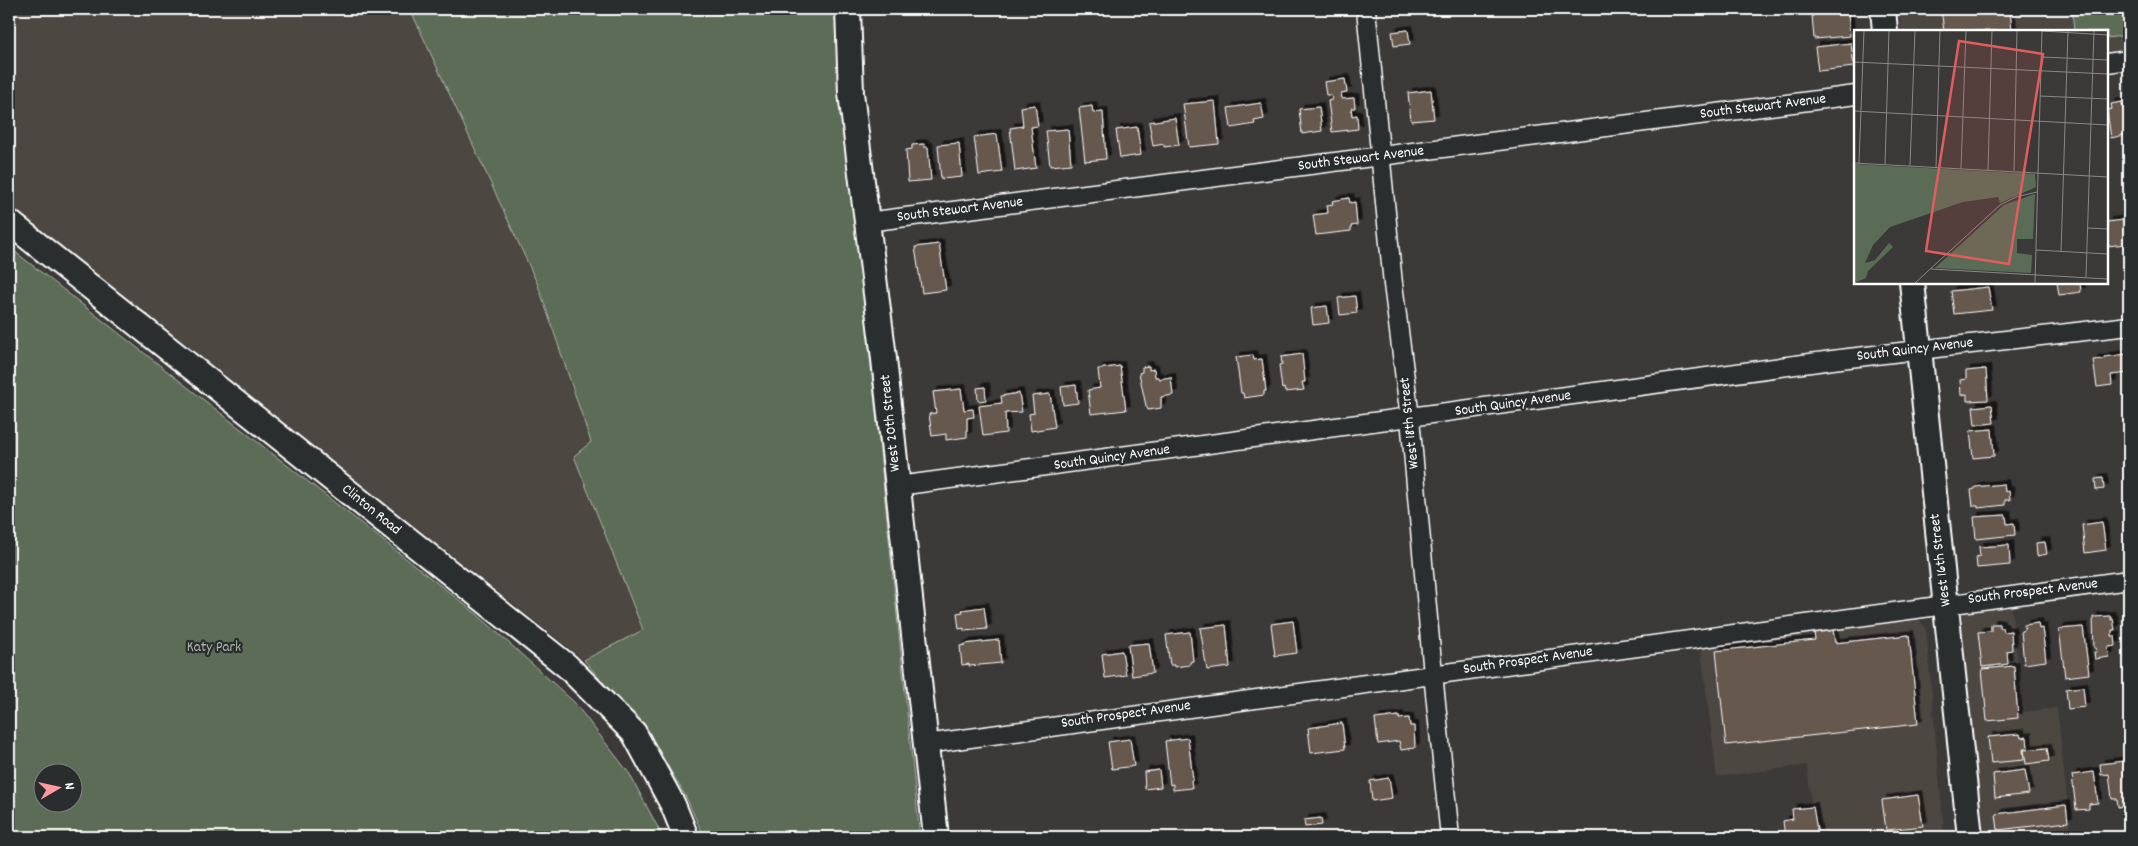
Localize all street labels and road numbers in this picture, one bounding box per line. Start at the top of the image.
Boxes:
street label: South Stewart Avenue [1699,88,1828,126]
street label: South Stewart Avenue [1297,140,1426,178]
street label: South Stewart Avenue [896,191,1025,229]
street label: South Quincy Avenue [1856,332,1975,368]
street label: West 20th Street [875,373,907,473]
street label: West 18th Street [1394,376,1426,470]
street label: South Quincy Avenue [1454,385,1573,423]
street label: South Quincy Avenue [1053,439,1172,477]
street label: Clinton Road [336,479,406,541]
street label: West 16th Street [1924,512,1958,608]
street label: South Prospect Avenue [1967,573,2100,611]
street label: South Prospect Avenue [1462,641,1595,681]
street label: South Prospect Avenue [1060,695,1193,735]

